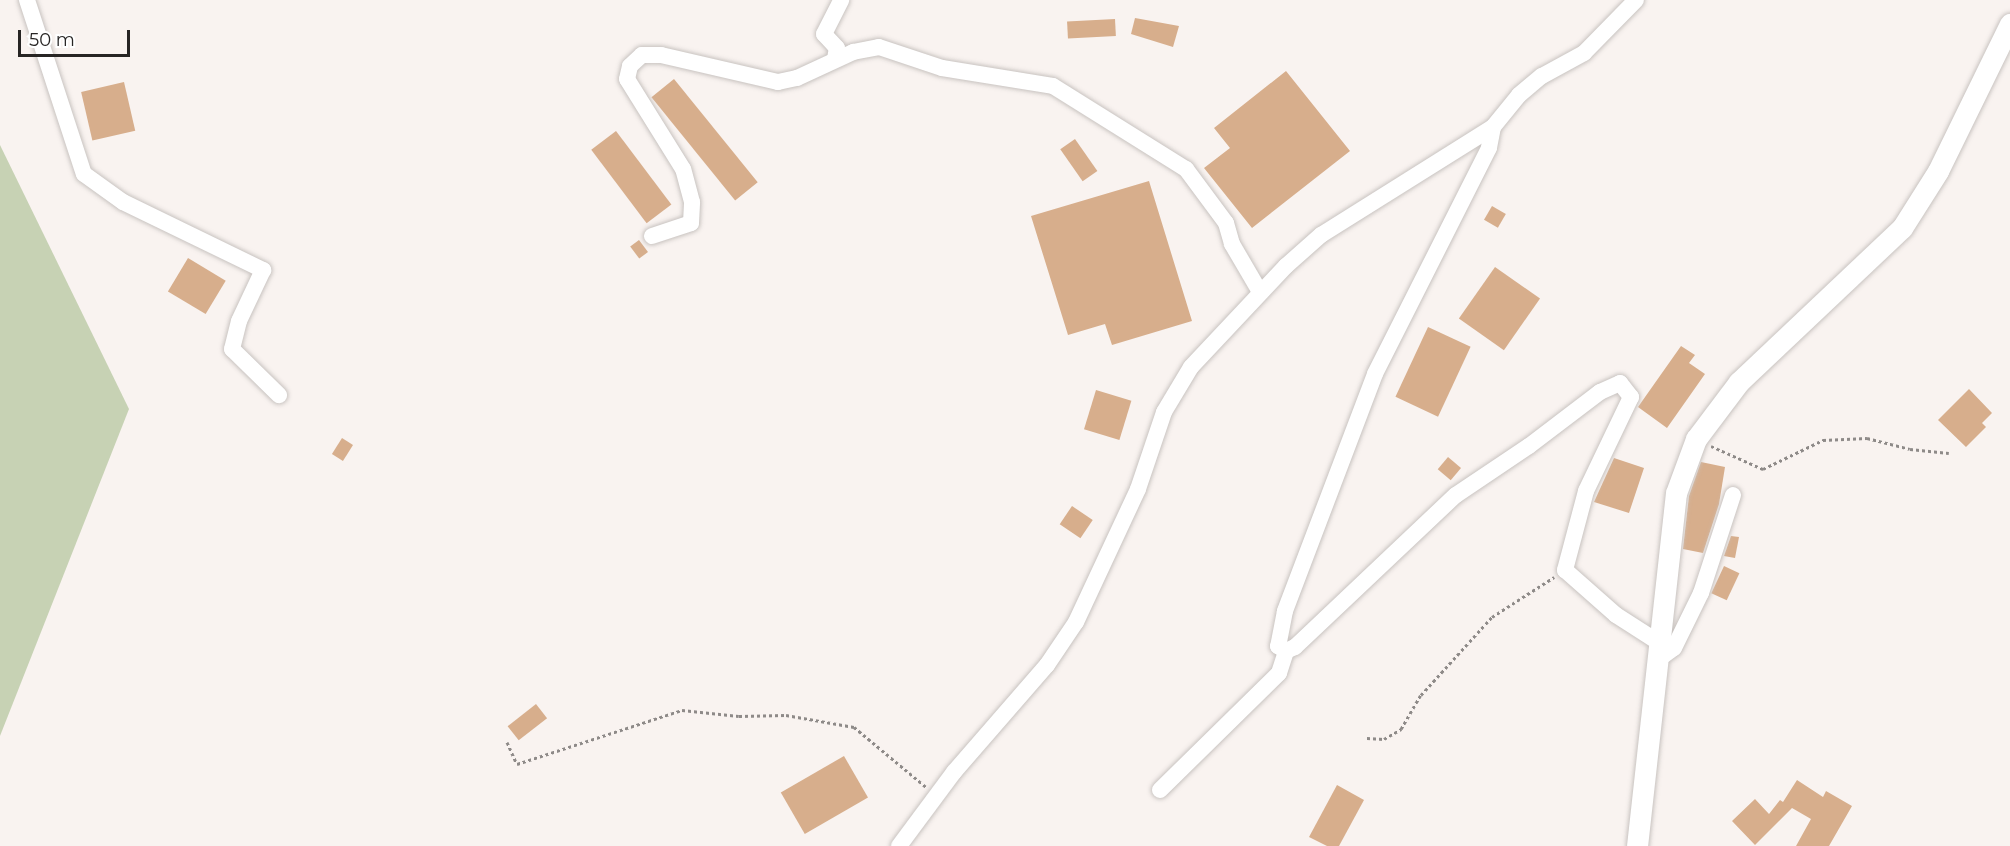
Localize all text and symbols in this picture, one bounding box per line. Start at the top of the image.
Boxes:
scale bar [21,18,134,56]
text: 50 m [29,29,75,51]

